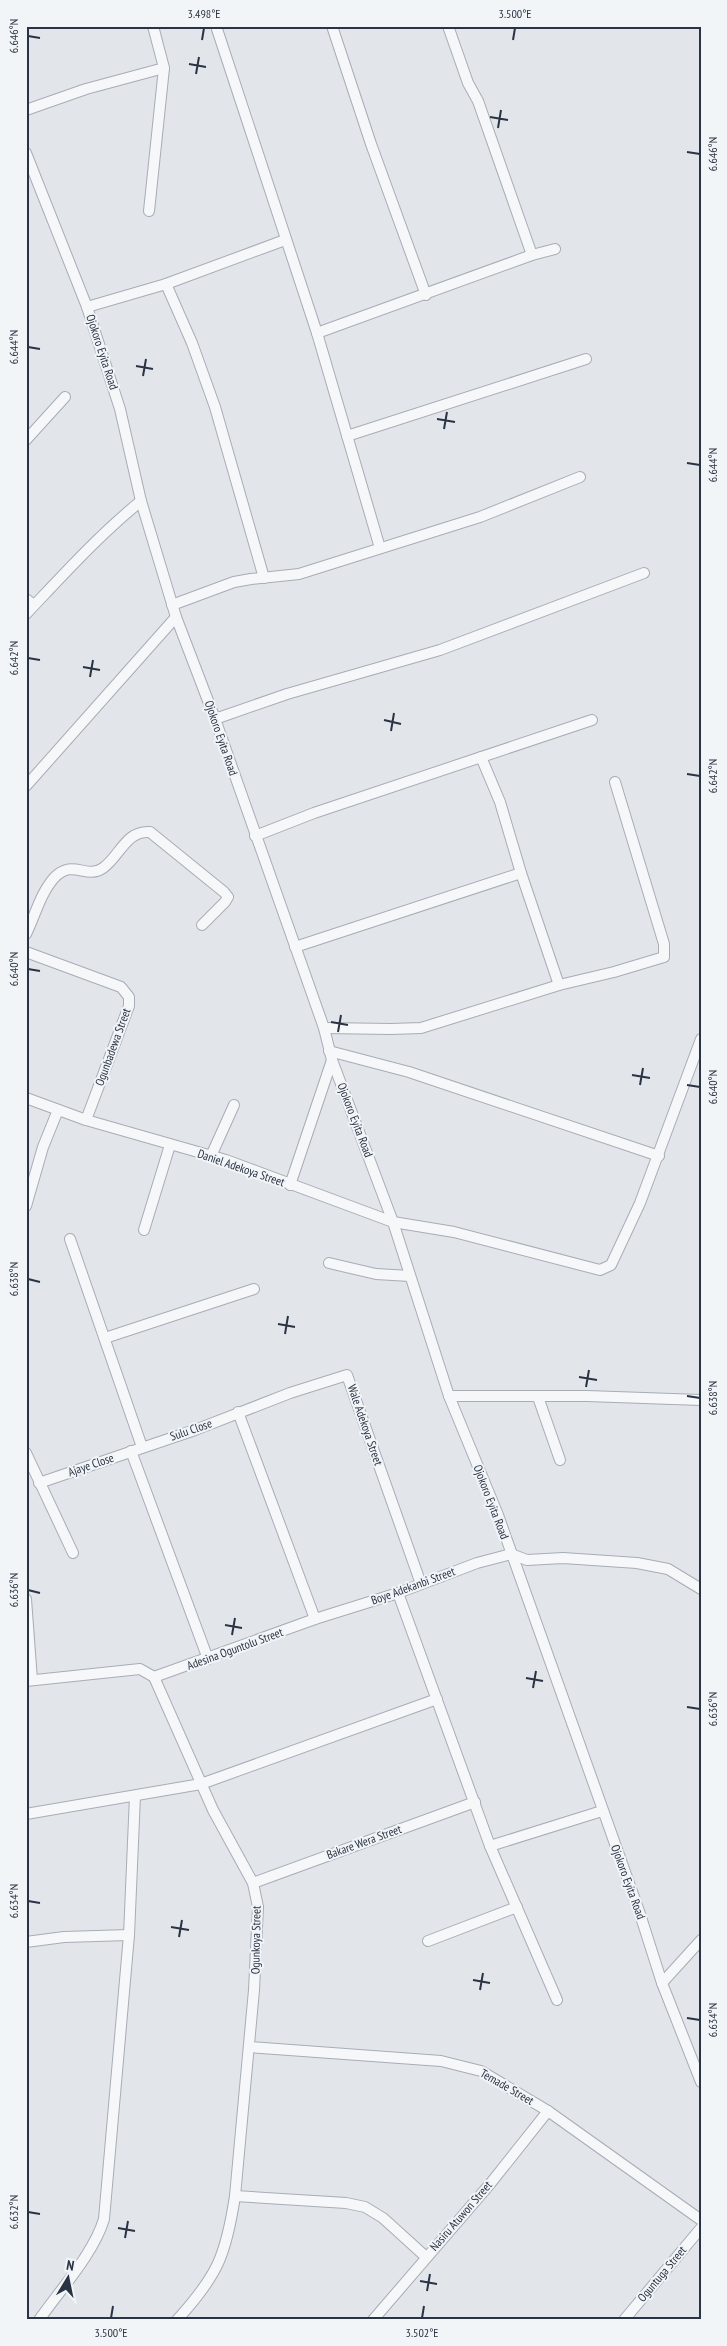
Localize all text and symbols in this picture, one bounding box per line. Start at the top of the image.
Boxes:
text: 3.498°E [188,6,221,21]
text: 3.500°E [499,6,532,21]
text: 6.646°N [6,19,21,53]
text: 6.646°N [705,137,720,171]
street label: Ojokoro Eyita Road [83,312,122,391]
text: 6.644°N [6,330,21,364]
text: 6.644°N [705,448,720,482]
text: 6.642°N [6,641,21,675]
street label: Ojokoro Eyita Road [202,698,241,777]
text: 6.642°N [705,759,720,793]
text: 6.640°N [6,952,21,986]
street label: Ogunbadewa Street [92,1005,134,1088]
text: 6.640°N [705,1070,720,1104]
street label: Ojokoro Eyita Road [334,1081,377,1159]
street label: Daniel Adekoya Street [196,1146,287,1190]
text: 6.638°N [6,1262,21,1296]
text: 6.638°N [705,1381,720,1415]
street label: Wale Adekoya Street [345,1382,387,1468]
street label: Sulu Close [168,1415,214,1444]
street label: Ajaye Close [66,1450,116,1479]
street label: Ojokoro Eyita Road [470,1463,513,1541]
street label: Boye Adekanbi Street [369,1563,457,1608]
text: 6.636°N [6,1573,21,1607]
street label: Adesina Oguntolu Street [185,1624,286,1673]
text: 6.636°N [705,1692,720,1726]
street label: Bakare Wera Street [324,1821,404,1862]
street label: Ojokoro Eyita Road [608,1842,649,1921]
text: 6.634°N [6,1884,21,1918]
street label: Ogunkoya Street [247,1905,264,1974]
text: 6.634°N [705,2003,720,2037]
street label: Temade Street [478,2065,537,2108]
street label: Nasiru Atuwon Street [426,2177,495,2254]
text: 6.632°N [6,2195,21,2229]
street label: Oguntuga Street [634,2242,690,2305]
north arrow [42,2254,92,2304]
text: N [65,2256,76,2275]
text: 3.500°E [95,2325,128,2340]
text: 3.502°E [406,2325,439,2340]

